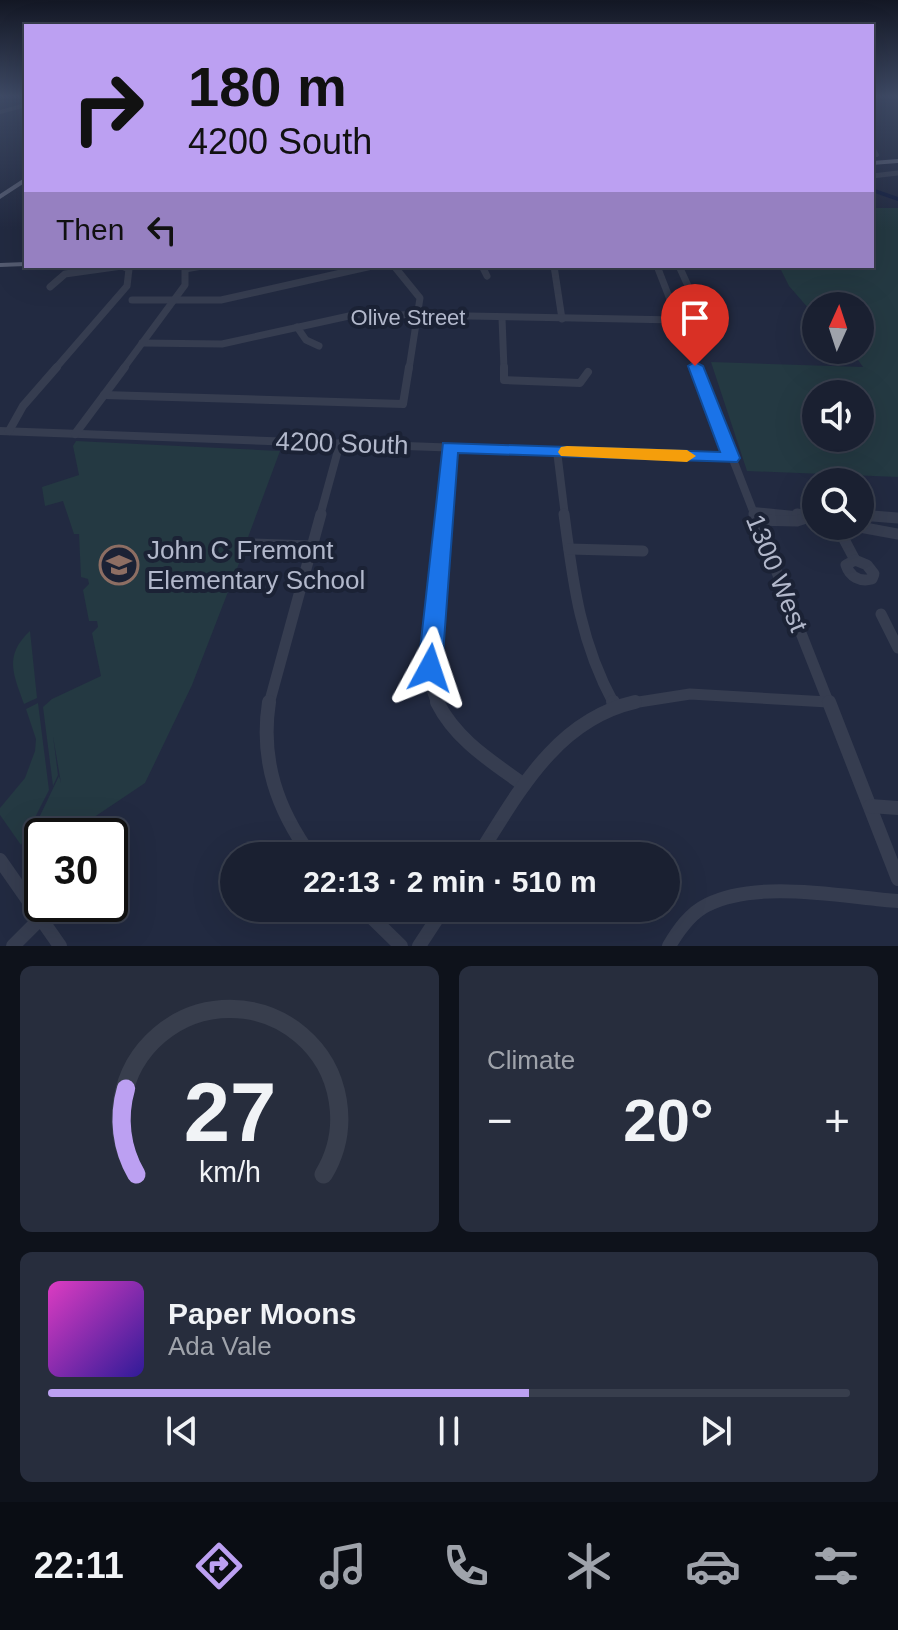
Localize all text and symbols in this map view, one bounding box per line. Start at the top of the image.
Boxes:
text: 180 m [188,55,347,118]
icon: right [56,56,160,160]
text: 4200 South [188,121,372,162]
icon: left [140,208,184,252]
text: Then [56,213,124,246]
pin [661,284,729,366]
north arrow [802,292,874,364]
map controls [802,292,874,540]
icon: arrive [673,296,717,340]
street label: Olive Street [351,305,465,330]
button: sound [802,380,874,452]
street label: 4200 South [275,426,409,460]
button: search [802,468,874,540]
street label: 1300 West [740,510,814,637]
place label: John C Fremont Elementary School [147,535,365,595]
school or university icon: John C Fremont Elementary School [98,544,140,586]
position arrow [388,626,472,710]
speed limit sign: 30 [24,818,128,922]
text: 22:13 · 2 min · 510 m [303,865,597,898]
text: Climate [487,1045,575,1075]
text: 27 [183,1066,276,1159]
text: 20° [623,1087,714,1154]
text: − [487,1096,513,1145]
text: + [824,1096,850,1145]
text: km/h [199,1156,260,1188]
text: Paper Moons [168,1297,356,1330]
text: Ada Vale [168,1331,272,1361]
icon: previous [160,1409,204,1453]
icon: pause [427,1409,471,1453]
icon: next [694,1409,738,1453]
icon: directions [191,1538,247,1594]
icon: music [315,1538,371,1594]
icon: phone [438,1538,494,1594]
icon: climate [561,1538,617,1594]
icon: car [685,1538,741,1594]
icon: filters [808,1538,864,1594]
text: 22:11 [34,1545,124,1586]

